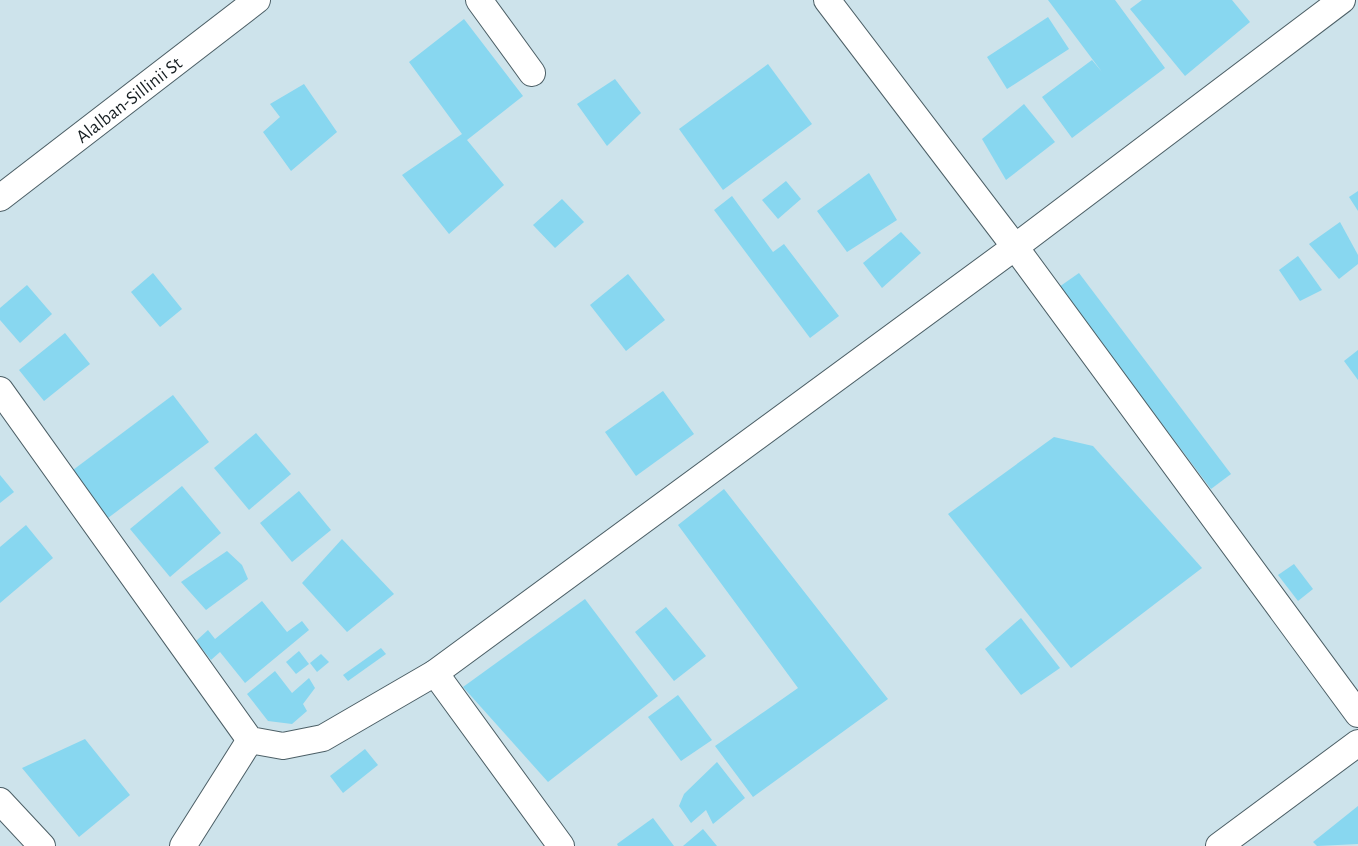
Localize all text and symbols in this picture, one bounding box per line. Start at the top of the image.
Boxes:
street label: Alalban-Sillinii St [73,54,186,147]

